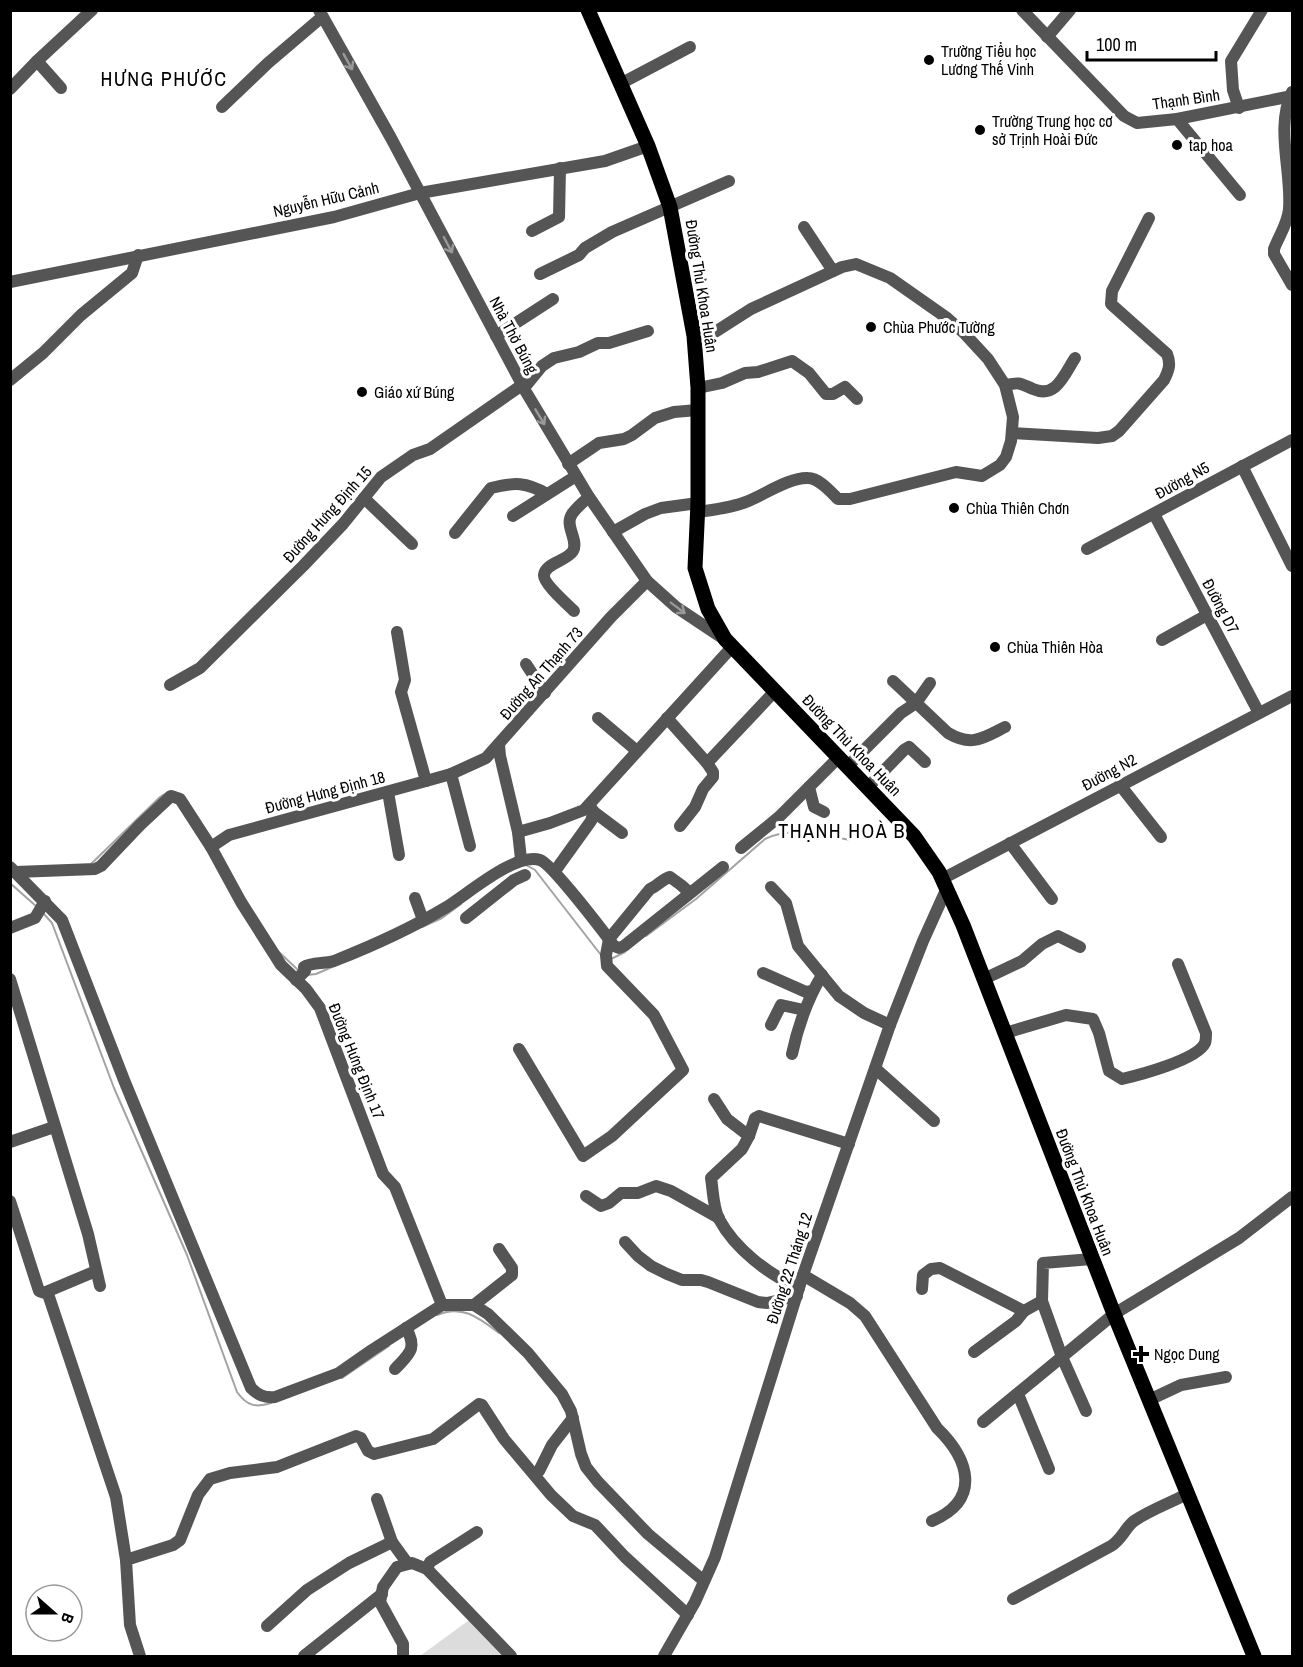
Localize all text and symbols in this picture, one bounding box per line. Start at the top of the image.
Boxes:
scale bar [1087,24,1216,62]
text: 100 m [1096,32,1137,57]
place label: Trường Tiểu học Lương Thế Vinh [941,40,1037,80]
one-way arrow [342,53,354,70]
marker: Trường Tiểu học Lương Thế Vinh [922,53,936,67]
district label: HƯNG PHƯỚC [100,65,228,92]
street label: Thạnh Bình [1151,83,1221,115]
place label: Trường Trung học cơ sở Trịnh Hoài Đức [992,110,1113,150]
marker: Trường Trung học cơ sở Trịnh Hoài Đức [973,123,987,137]
place label: tap hoa [1189,134,1233,156]
marker: tap hoa [1170,138,1184,152]
street label: Nguyễn Hữu Cảnh [271,176,381,222]
street label: Đường Thủ Khoa Huân [681,218,723,354]
one-way arrow [442,236,454,253]
street label: Nhà Thờ Búng [484,293,544,378]
place label: Chùa Phước Tường [883,316,995,338]
marker: Chùa Phước Tường [864,320,878,334]
place label: Giáo xứ Búng [374,381,455,403]
marker: Giáo xứ Búng [355,385,369,399]
one-way arrow [535,408,547,425]
street label: Đường N5 [1151,456,1213,504]
street label: Đường Hưng Định 15 [278,461,376,567]
place label: Chùa Thiên Chơn [966,497,1069,519]
marker: Chùa Thiên Chơn [947,501,961,515]
street label: Đường D7 [1197,575,1245,637]
one-way arrow [670,601,686,614]
street label: Đường An Thạnh 73 [494,622,588,724]
place label: Chùa Thiên Hòa [1007,636,1104,658]
marker: Chùa Thiên Hòa [988,640,1002,654]
street label: Đường Thủ Khoa Huân [798,689,906,801]
street label: Đường N2 [1078,748,1140,796]
street label: Đường Hưng Định 18 [263,765,387,819]
district label: THẠNH HOÀ B [778,817,906,844]
street label: Đường Hưng Định 17 [324,1000,390,1122]
street label: Đường Thủ Khoa Huân [1051,1126,1119,1258]
street label: Đường 22 Tháng 12 [761,1210,817,1326]
place label: Ngọc Dung [1154,1343,1220,1365]
marker: Ngọc Dung [1132,1345,1150,1363]
north arrow [24,1583,84,1643]
text: B [56,1610,80,1627]

